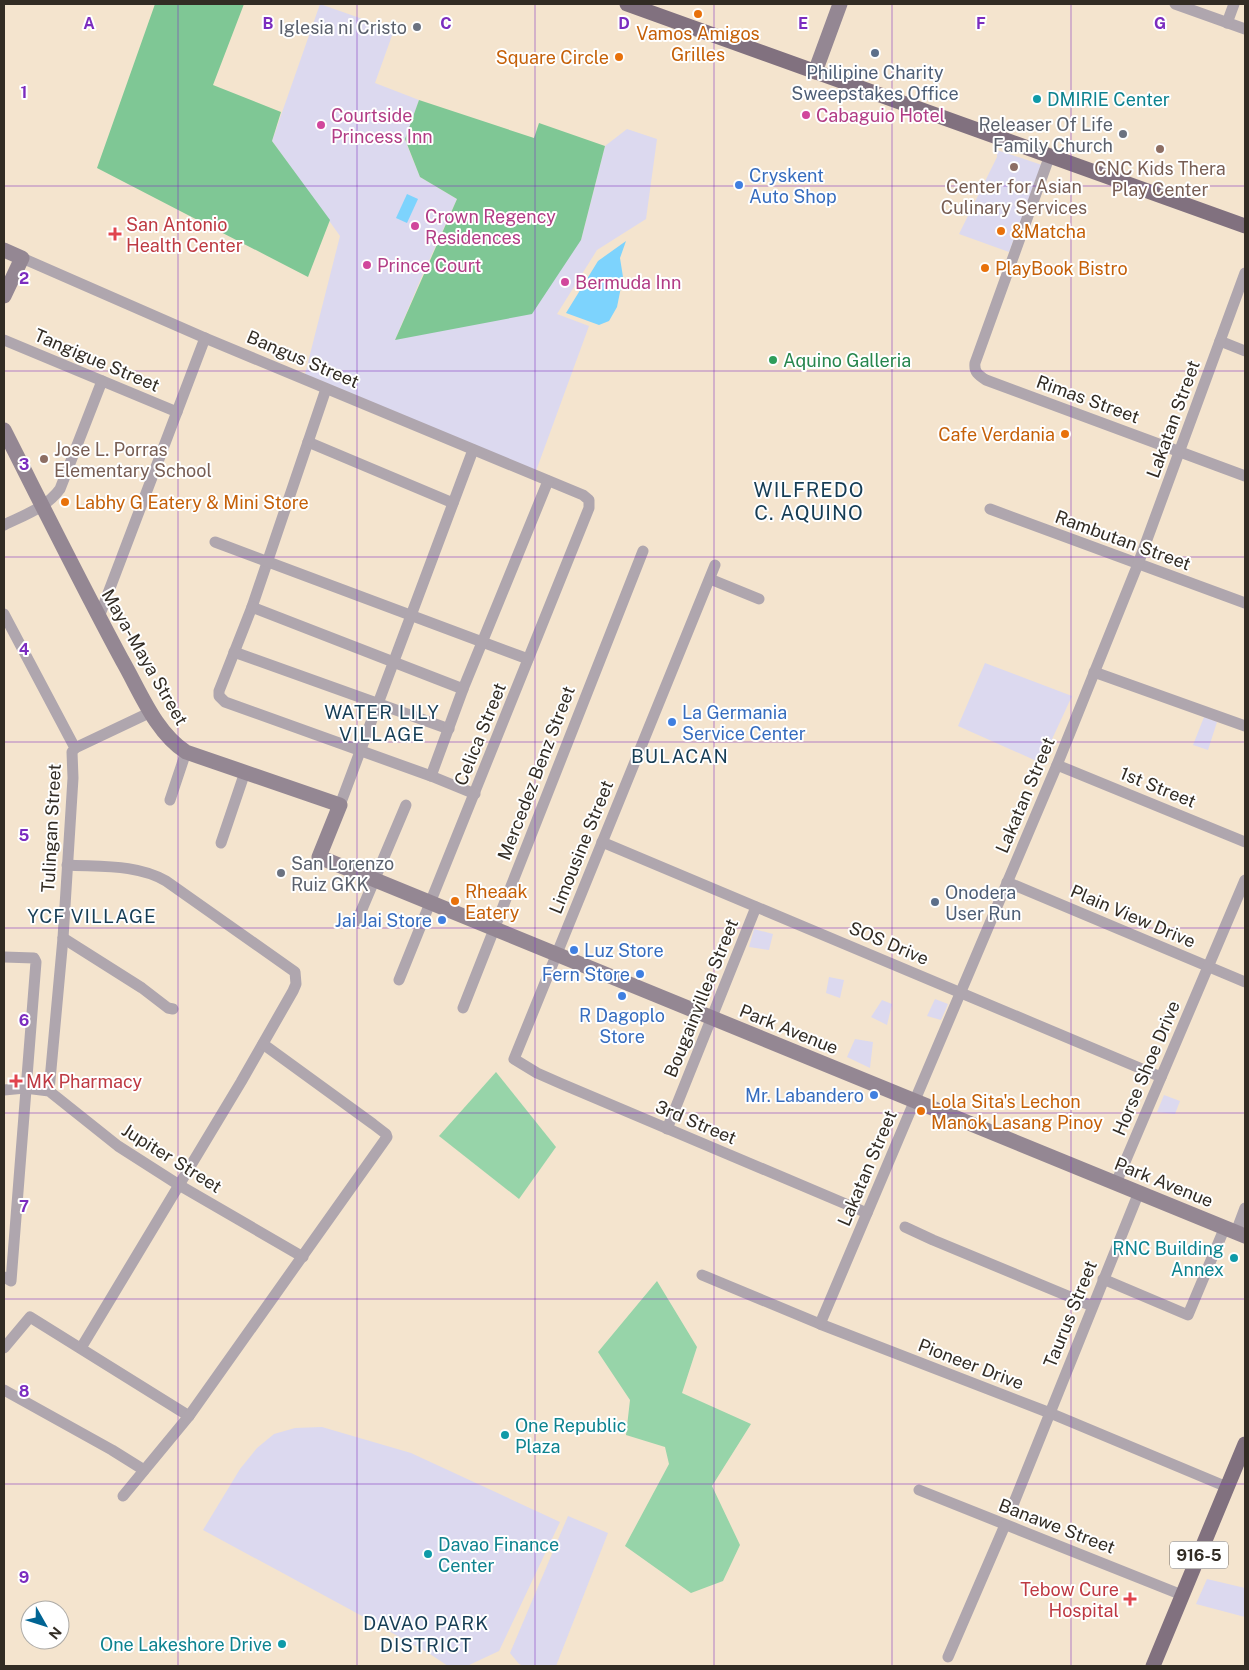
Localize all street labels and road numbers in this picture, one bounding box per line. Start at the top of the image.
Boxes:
street label: Tangigue Street [31,324,163,396]
street label: Bangus Street [244,326,362,392]
street label: Lakatan Street [1142,357,1204,481]
street label: Rimas Street [1034,371,1142,427]
street label: Rambutan Street [1052,506,1194,574]
street label: Maya-Maya Street [98,585,192,729]
street label: Celica Street [450,680,510,788]
street label: Mercedez Benz Street [493,683,579,863]
street label: Lakatan Street [991,734,1059,856]
street label: 1st Street [1117,762,1199,812]
street label: Tulingan Street [37,763,65,893]
street label: Limousine Street [545,777,617,917]
street label: Plain View Drive [1067,880,1199,952]
street label: Bougainvillea Street [660,916,742,1080]
street label: SOS Drive [846,917,932,969]
street label: Horse Shoe Drive [1108,997,1184,1139]
street label: Park Avenue [737,1000,841,1058]
street label: 3rd Street [652,1096,740,1148]
street label: Lakatan Street [833,1107,901,1229]
street label: Jupiter Street [118,1119,226,1197]
street label: Park Avenue [1112,1153,1216,1211]
street label: Taurus Street [1039,1257,1101,1371]
street label: Pioneer Drive [915,1334,1027,1394]
street label: Banawe Street [996,1494,1118,1558]
road number: 916-5 [1170,1542,1228,1568]

